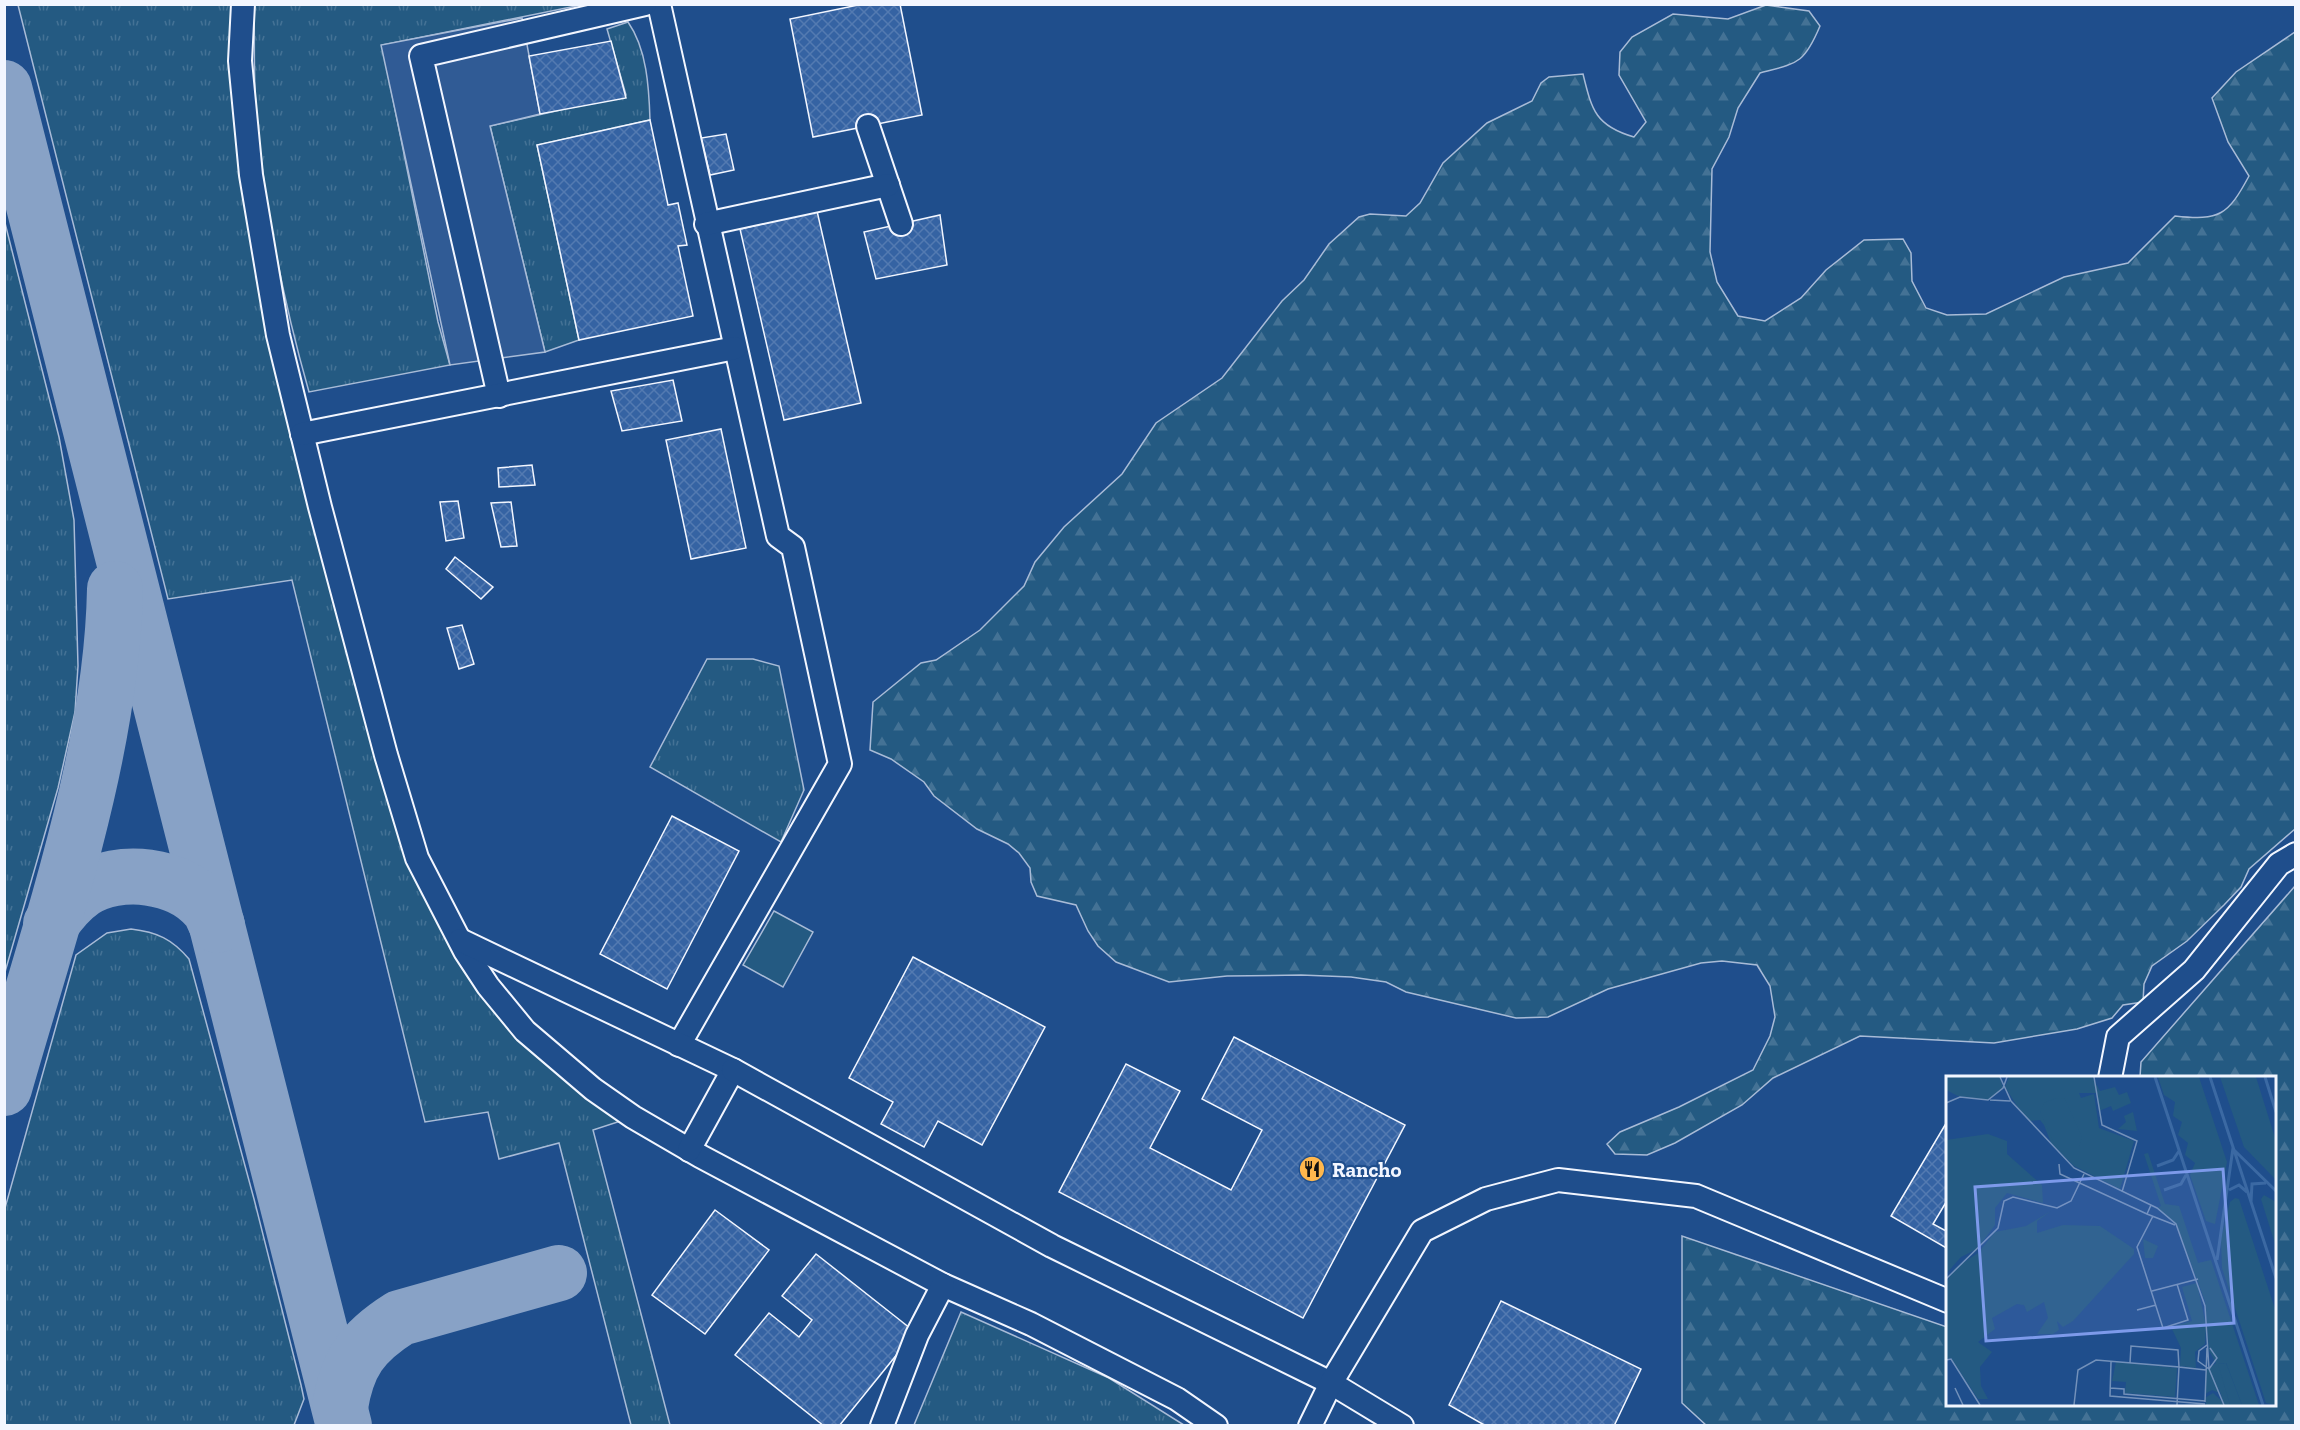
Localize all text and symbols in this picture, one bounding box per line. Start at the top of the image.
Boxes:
inset map [1946,1076,2276,1406]
restaurant icon: Rancho [1297,1154,1327,1184]
place label: Rancho [1332,1157,1402,1182]

